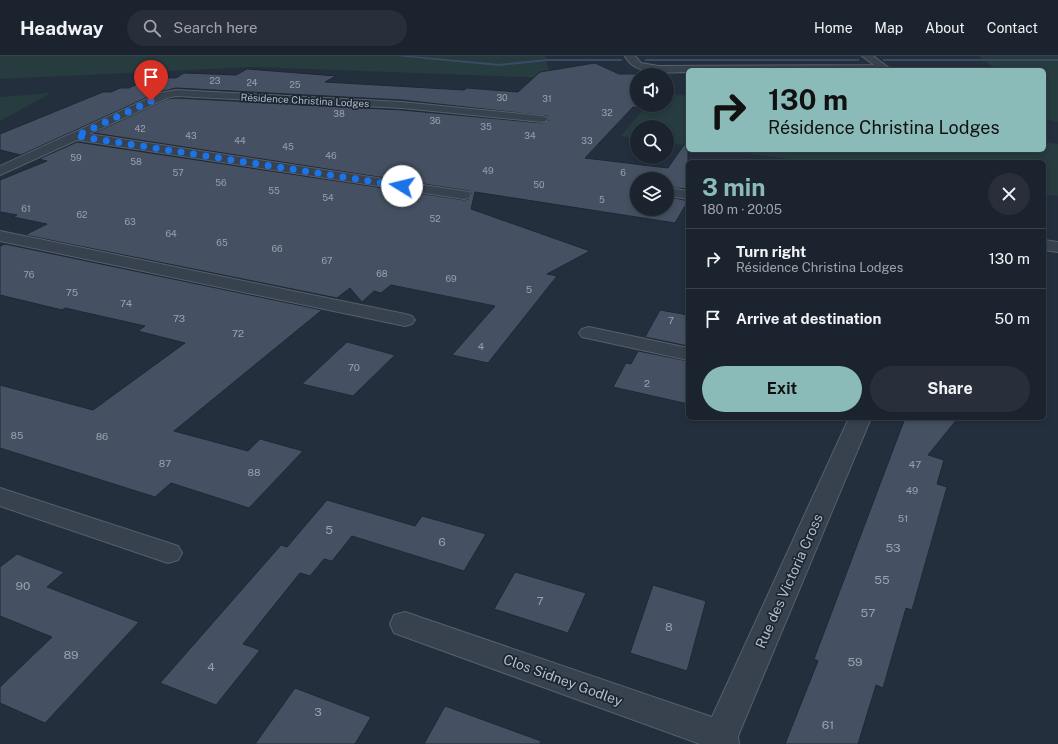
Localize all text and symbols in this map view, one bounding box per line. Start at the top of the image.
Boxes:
search box [127,10,407,46]
text: Headway [20,17,103,39]
icon: search [141,17,163,39]
text: Search here [173,19,258,36]
text: Home [814,20,853,36]
text: Map [875,20,903,36]
text: About [925,20,965,36]
text: Contact [987,20,1038,36]
pin [134,60,168,101]
icon: arrive [140,66,162,88]
map controls [630,68,674,216]
button: sound [630,68,674,112]
house number: 23 [209,75,221,86]
house number: 24 [246,77,258,88]
house number: 25 [289,79,301,90]
text: 130 m [768,83,848,116]
icon: right [702,84,754,136]
street label: Résidence Christina Lodges [240,91,370,109]
house number: 30 [496,92,508,103]
house number: 31 [542,93,552,104]
house number: 32 [601,107,613,118]
house number: 38 [333,108,345,119]
house number: 36 [429,115,441,126]
text: Résidence Christina Lodges [768,117,1000,138]
button: search [630,120,674,164]
house number: 35 [480,121,492,132]
house number: 42 [134,123,146,134]
house number: 43 [185,130,197,141]
house number: 34 [524,130,536,141]
house number: 44 [234,135,246,146]
house number: 33 [581,135,593,146]
house number: 45 [282,141,294,152]
house number: 46 [325,150,337,161]
house number: 59 [70,152,82,163]
house number: 58 [130,156,142,167]
position arrow [381,165,423,207]
house number: 49 [482,165,494,176]
house number: 57 [172,167,184,178]
house number: 6 [620,167,626,178]
button: layers [630,172,674,216]
text: 3 min [702,173,766,201]
button: close [988,173,1030,215]
house number: 56 [215,177,227,188]
house number: 50 [533,179,545,190]
house number: 55 [268,185,280,196]
house number: 54 [322,192,334,203]
house number: 5 [599,194,605,205]
text: 180 m · 20:05 [702,202,782,217]
house number: 61 [21,203,31,214]
house number: 62 [77,209,87,220]
house number: 52 [429,213,441,224]
house number: 63 [124,216,136,227]
house number: 64 [165,228,177,239]
house number: 65 [216,237,228,248]
house number: 66 [271,243,283,254]
text: Turn right [736,243,806,260]
icon: right [702,248,724,270]
text: 130 m [989,250,1030,267]
house number: 67 [322,255,332,266]
text: Résidence Christina Lodges [736,260,903,275]
house number: 68 [376,268,388,279]
house number: 76 [24,269,35,280]
house number: 69 [445,273,457,284]
house number: 5 [526,283,532,295]
house number: 75 [66,286,78,298]
house number: 74 [120,297,132,309]
icon: arrive [702,308,724,330]
text: Arrive at destination [736,310,881,327]
text: 50 m [995,310,1030,327]
house number: 73 [173,312,185,324]
house number: 7 [668,314,674,326]
house number: 72 [232,327,244,339]
house number: 4 [478,340,484,352]
house number: 70 [348,361,360,373]
button: Exit [702,366,862,412]
button: Share [870,366,1030,412]
house number: 2 [644,377,650,389]
house number: 85 [11,429,23,441]
house number: 86 [96,430,108,442]
house number: 87 [159,457,171,469]
house number: 47 [909,458,921,470]
house number: 88 [248,466,260,478]
house number: 49 [906,484,918,496]
street label: Rue des Victoria Cross [752,511,826,651]
house number: 51 [898,512,908,524]
house number: 5 [325,523,333,537]
house number: 6 [438,535,446,549]
house number: 53 [885,541,901,555]
house number: 55 [874,573,890,587]
house number: 90 [16,579,30,593]
house number: 7 [536,594,544,608]
house number: 57 [861,606,875,620]
house number: 8 [665,620,673,634]
house number: 89 [63,648,79,662]
street label: Clos Sidney Godley [501,651,625,709]
house number: 59 [847,655,863,669]
house number: 4 [207,660,215,674]
house number: 3 [314,705,322,719]
house number: 61 [822,718,834,732]

